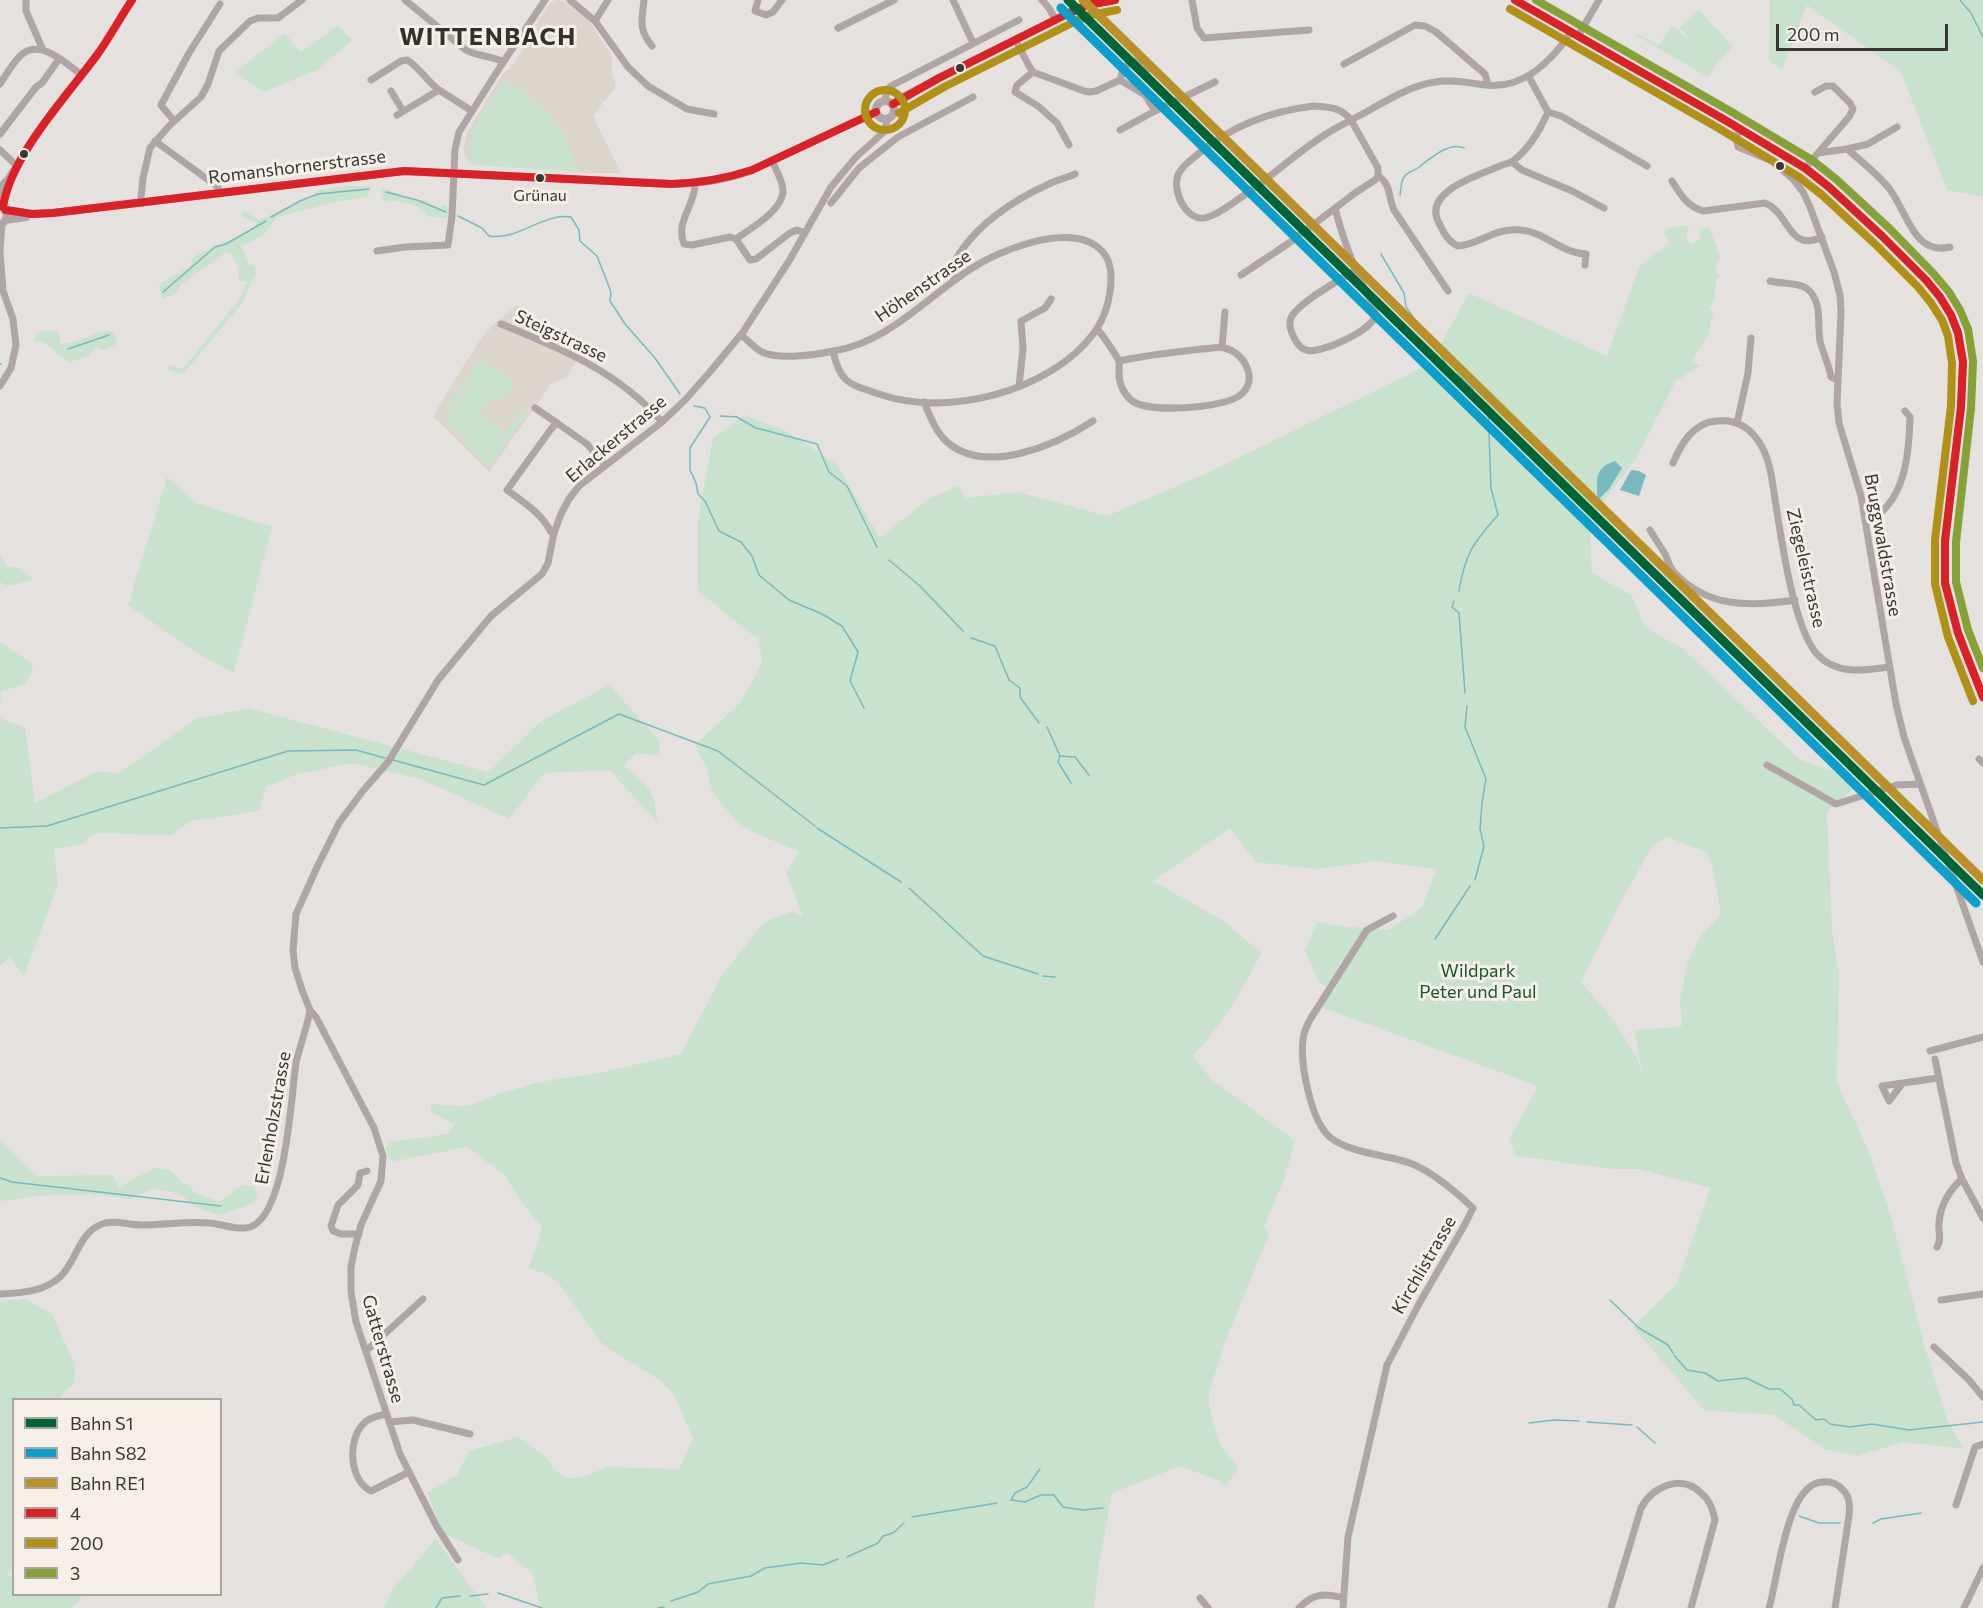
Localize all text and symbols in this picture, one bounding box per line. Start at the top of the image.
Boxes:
scale bar [1779,12,1952,50]
district label: WITTENBACH [399,23,577,51]
text: 200 m [1787,23,1840,45]
unlabelled marker [954,62,966,74]
street label: Romanshornerstrasse [207,145,387,189]
unlabelled marker [18,148,30,160]
unlabelled marker [1774,160,1786,172]
marker: Grünau [534,172,546,184]
place label: Grünau [513,186,567,206]
street label: Höhenstrasse [871,245,975,327]
street label: Steigstrasse [511,305,611,367]
street label: Erlackerstrasse [561,391,671,487]
street label: Bruggwaldstrasse [1860,472,1906,618]
street label: Ziegeleistrasse [1782,506,1830,630]
park label: Wildpark Peter und Paul [1419,960,1537,1002]
street label: Erlenholzstrasse [251,1050,295,1186]
street label: Kirchlistrasse [1387,1212,1461,1318]
street label: Gatterstrasse [357,1292,409,1406]
legend [12,1398,222,1596]
text: Bahn S1 [70,1412,133,1434]
text: Bahn S82 [70,1442,147,1464]
text: Bahn RE1 [70,1472,146,1494]
text: 4 [70,1502,81,1524]
text: 200 [70,1532,103,1554]
text: 3 [70,1562,80,1584]

